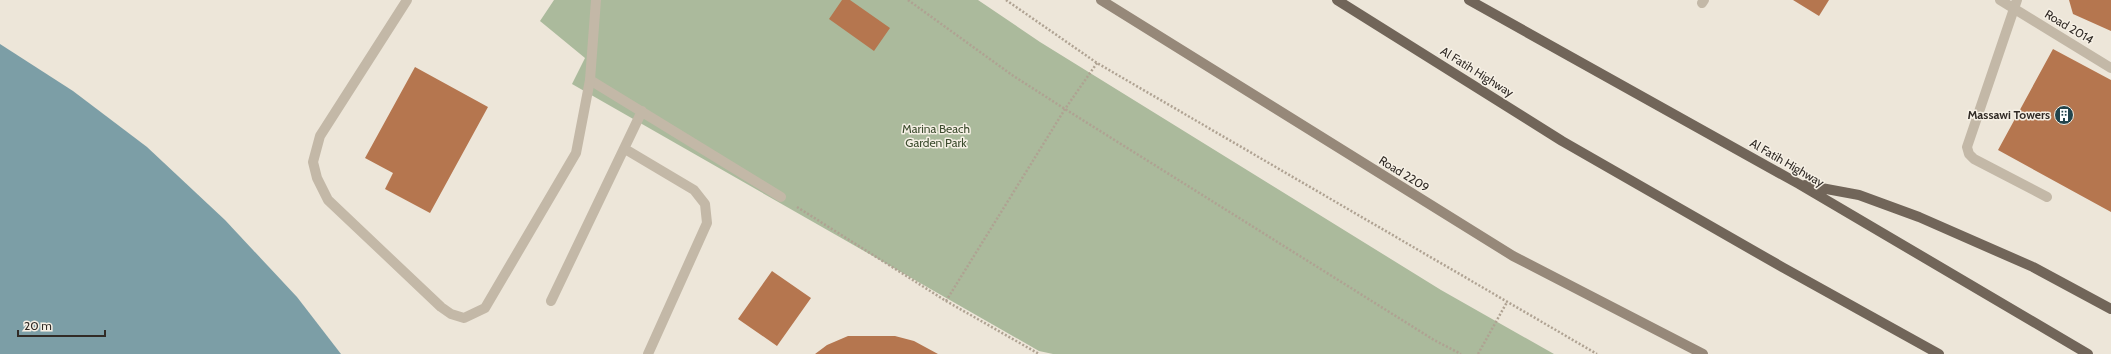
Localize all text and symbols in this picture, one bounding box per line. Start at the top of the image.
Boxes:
street label: Road 2014 [2042,6,2096,47]
street label: Al Fatih Highway [1438,43,1517,100]
building icon: Massawi Towers [2053,104,2075,126]
place label: Massawi Towers [1967,107,2050,122]
park label: Marina Beach Garden Park [902,121,970,150]
street label: Al Fatih Highway [1747,135,1827,190]
street label: Road 2209 [1376,152,1432,195]
scale bar [18,312,105,338]
text: 20 m [24,318,52,333]

